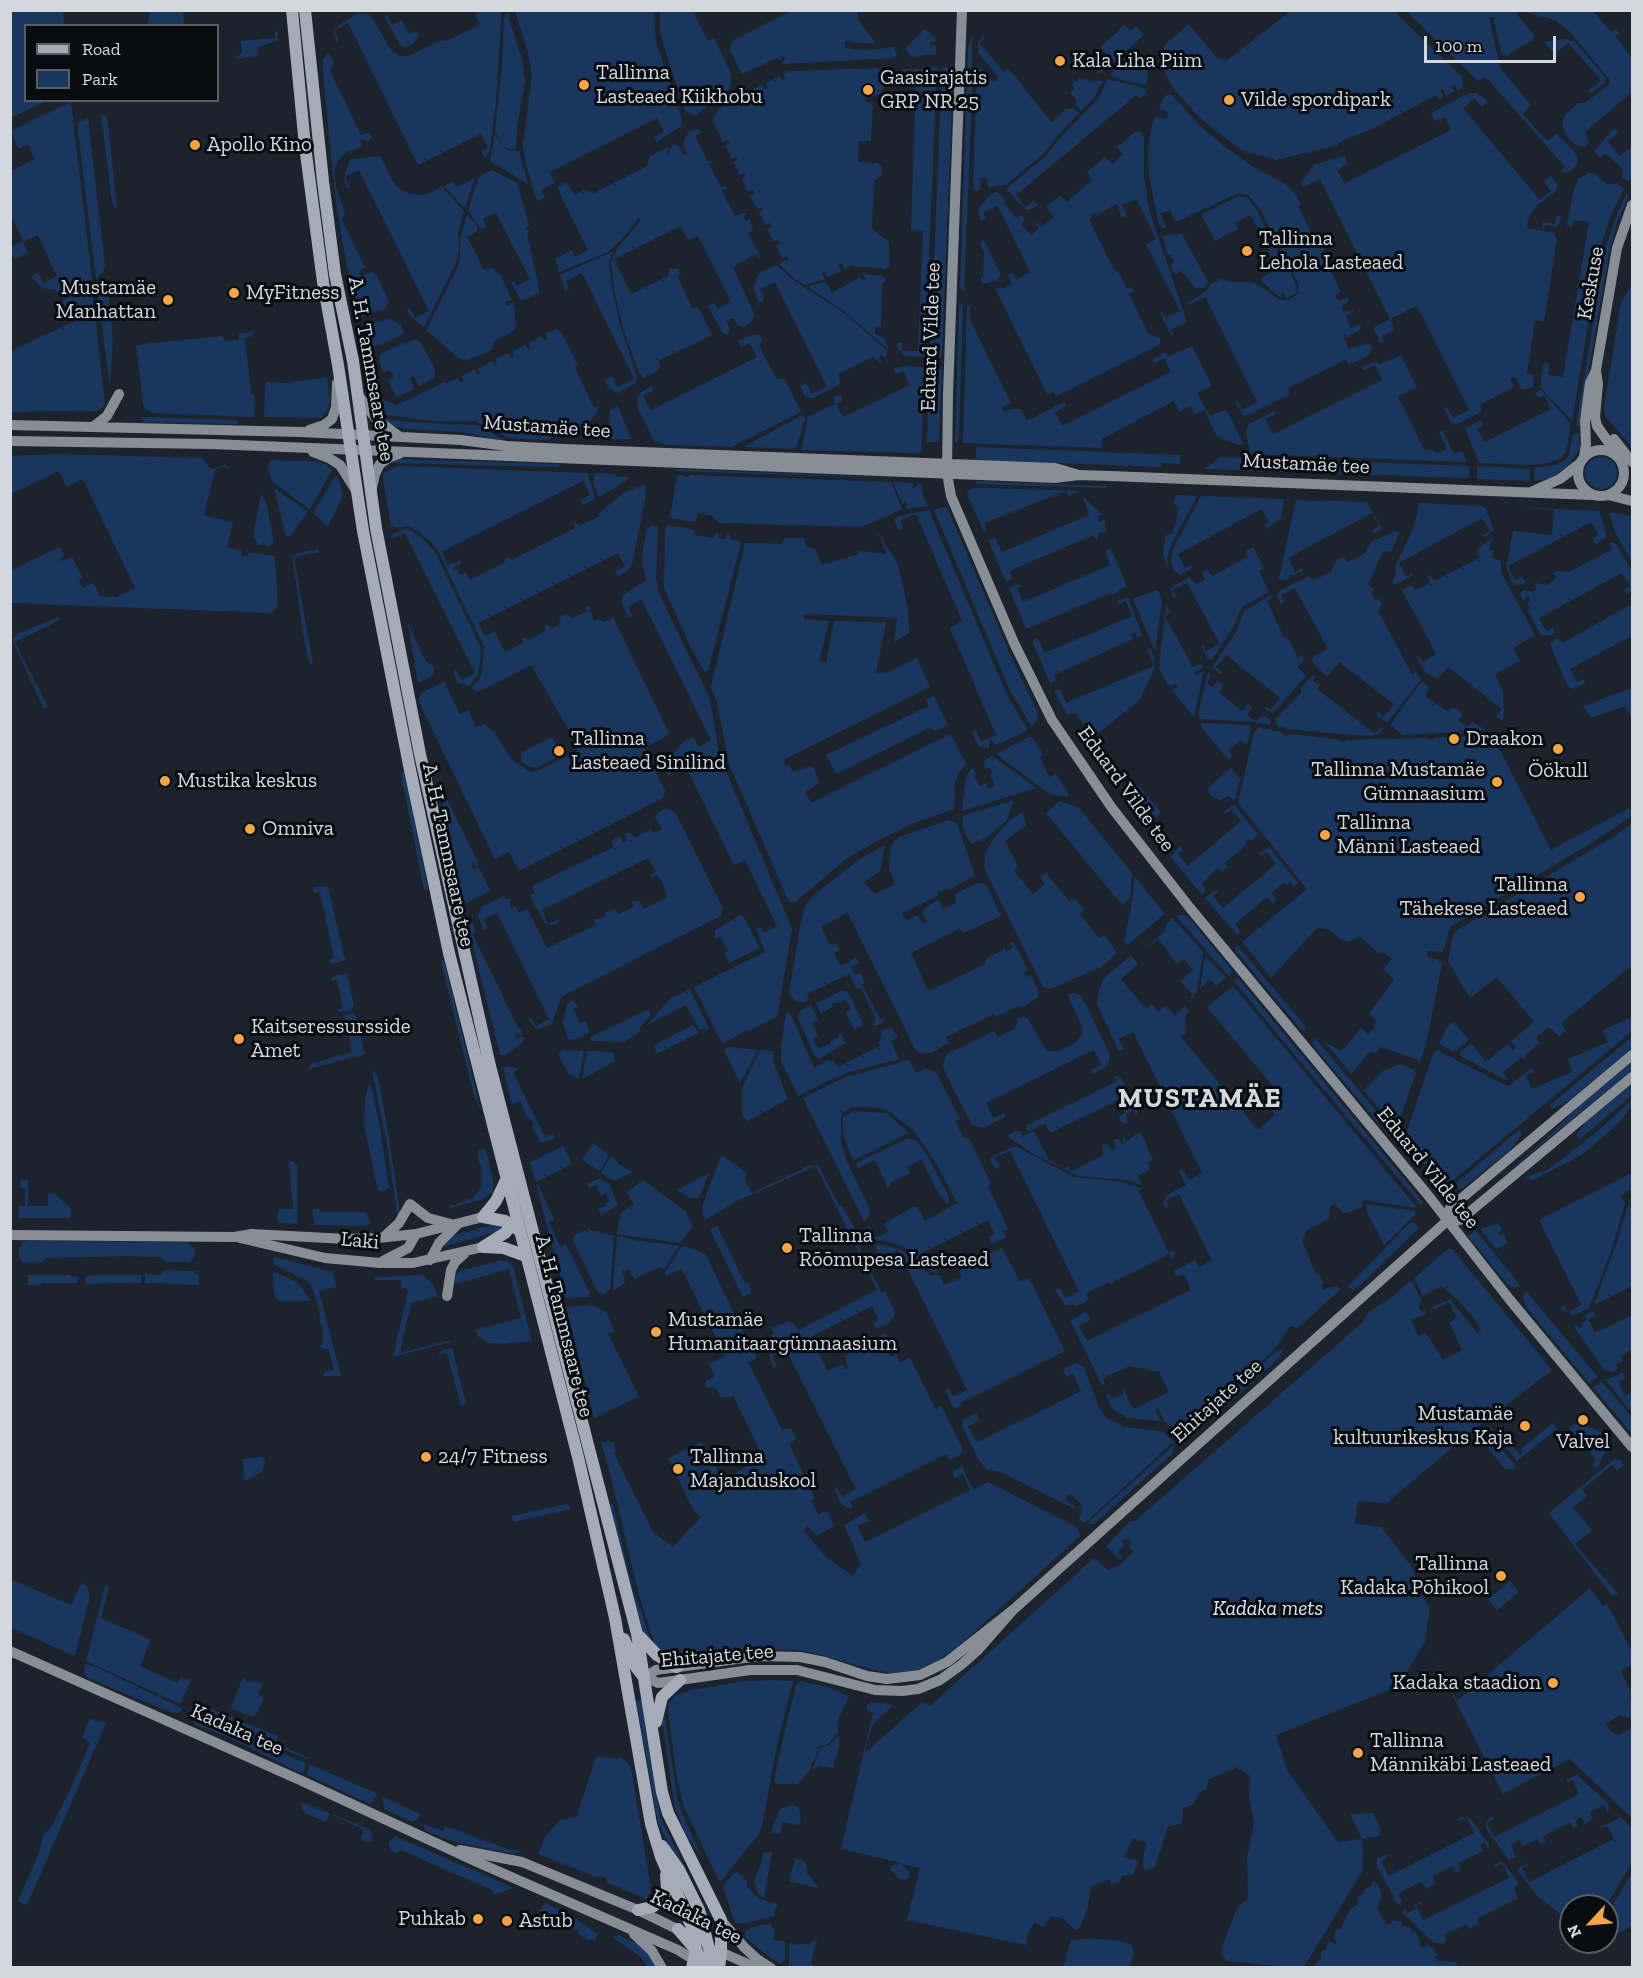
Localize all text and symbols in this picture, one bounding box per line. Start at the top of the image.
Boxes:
legend [24,24,219,102]
scale bar [1427,24,1559,62]
text: 100 m [1435,35,1482,57]
text: Road [82,38,121,60]
place label: Kala Liha Piim [1072,48,1202,74]
marker: Kala Liha Piim [1053,54,1067,68]
place label: Tallinna Lasteaed Kiikhobu [596,60,762,110]
place label: Gaasirajatis GRP NR 25 [880,65,987,115]
text: Park [82,68,118,90]
marker: Tallinna Lasteaed Kiikhobu [577,78,591,92]
marker: Gaasirajatis GRP NR 25 [861,83,875,97]
place label: Vilde spordipark [1241,87,1391,113]
marker: Vilde spordipark [1222,93,1236,107]
place label: Apollo Kino [207,132,312,158]
marker: Apollo Kino [188,138,202,152]
place label: Tallinna Lehola Lasteaed [1259,226,1403,276]
marker: Tallinna Lehola Lasteaed [1240,244,1254,258]
street label: Keskuse [1572,244,1610,322]
street label: Eduard Vilde tee [916,262,946,412]
place label: Mustamäe Manhattan [56,275,156,325]
street label: A. H. Tammsaare tee [342,275,400,463]
place label: MyFitness [246,280,339,306]
marker: MyFitness [227,286,241,300]
marker: Mustamäe Manhattan [161,293,175,307]
street label: Mustamäe tee [483,410,611,444]
street label: Mustamäe tee [1242,448,1370,480]
street label: Eduard Vilde tee [1072,721,1180,857]
place label: Tallinna Lasteaed Sinilind [571,726,726,776]
place label: Draakon [1466,726,1543,752]
marker: Draakon [1447,732,1461,746]
marker: Öökull [1551,742,1565,756]
marker: Tallinna Lasteaed Sinilind [552,744,566,758]
place label: Tallinna Mustamäe Gümnaasium [1311,757,1485,807]
place label: Öökull [1528,758,1588,784]
street label: A. H. Tammsaare tee [416,761,480,949]
place label: Mustika keskus [177,768,317,794]
marker: Mustika keskus [158,774,172,788]
marker: Tallinna Mustamäe Gümnaasium [1490,775,1504,789]
place label: Tallinna Männi Lasteaed [1337,810,1480,860]
place label: Omniva [262,816,334,842]
marker: Omniva [243,822,257,836]
marker: Tallinna Männi Lasteaed [1318,828,1332,842]
place label: Tallinna Tähekese Lasteaed [1400,872,1568,922]
marker: Tallinna Tähekese Lasteaed [1573,890,1587,904]
place label: Kaitseressursside Amet [251,1014,411,1064]
marker: Kaitseressursside Amet [232,1032,246,1046]
district label: MUSTAMÄE [1118,1083,1282,1115]
street label: Eduard Vilde tee [1371,1102,1485,1234]
place label: Tallinna Rõõmupesa Lasteaed [799,1223,989,1273]
street label: Laki [340,1227,380,1255]
street label: A. H. Tammsaare tee [529,1232,599,1420]
marker: Tallinna Rõõmupesa Lasteaed [780,1241,794,1255]
place label: Mustamäe Humanitaargümnaasium [668,1307,897,1357]
marker: Mustamäe Humanitaargümnaasium [649,1325,663,1339]
street label: Ehitajate tee [1166,1354,1268,1448]
place label: Mustamäe kultuurikeskus Kaja [1333,1401,1513,1451]
marker: Valvel [1576,1413,1590,1427]
marker: Mustamäe kultuurikeskus Kaja [1518,1419,1532,1433]
place label: Valvel [1556,1429,1610,1455]
place label: 24/7 Fitness [438,1444,548,1470]
place label: Tallinna Majanduskool [690,1444,816,1494]
marker: 24/7 Fitness [419,1450,433,1464]
marker: Tallinna Majanduskool [671,1462,685,1476]
place label: Tallinna Kadaka Põhikool [1340,1551,1489,1601]
marker: Tallinna Kadaka Põhikool [1494,1569,1508,1583]
park label: Kadaka mets [1213,1596,1323,1622]
street label: Ehitajate tee [659,1639,775,1673]
place label: Kadaka staadion [1392,1670,1541,1696]
marker: Kadaka staadion [1546,1676,1560,1690]
street label: Kadaka tee [187,1698,287,1762]
place label: Tallinna Männikäbi Lasteaed [1370,1728,1551,1778]
marker: Tallinna Männikäbi Lasteaed [1351,1746,1365,1760]
street label: Kadaka tee [646,1884,746,1950]
north arrow [1559,1894,1619,1954]
place label: Puhkab [398,1906,466,1932]
place label: Astub [519,1908,573,1934]
marker: Puhkab [471,1912,485,1926]
marker: Astub [500,1914,514,1928]
text: N [1563,1922,1585,1941]

